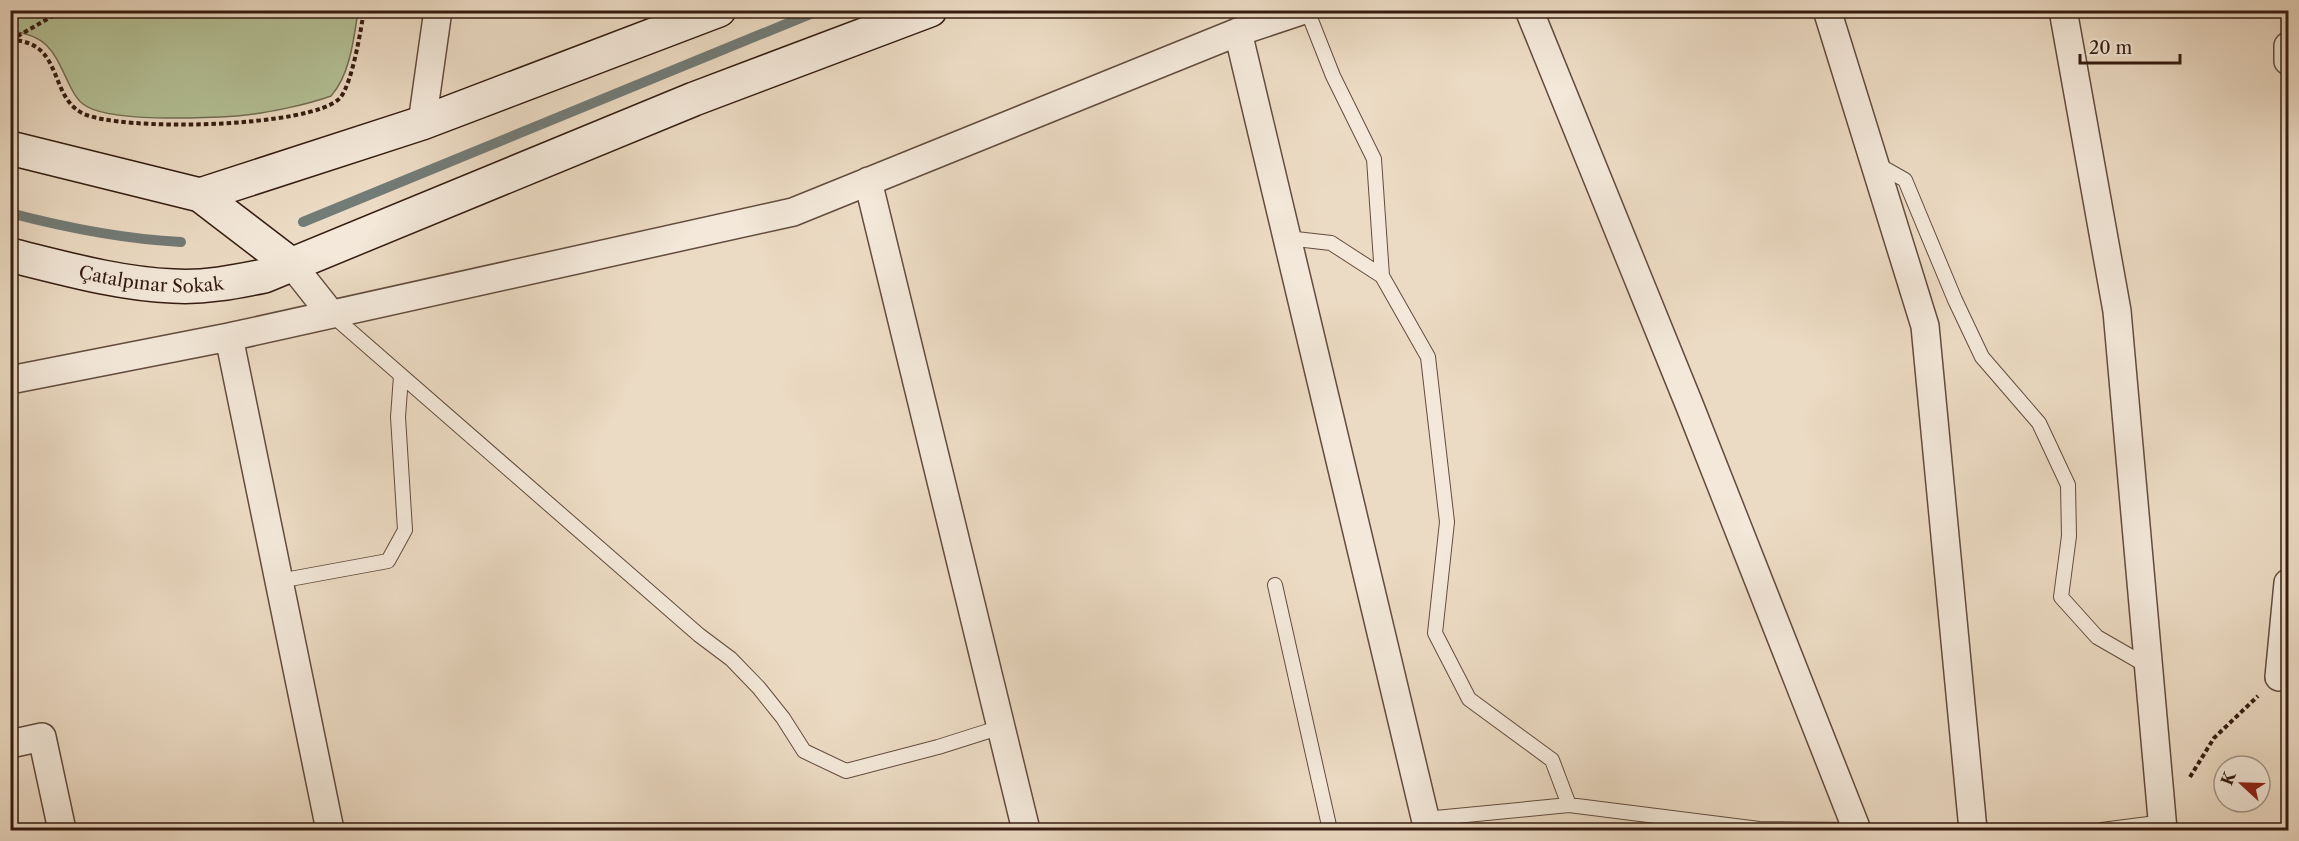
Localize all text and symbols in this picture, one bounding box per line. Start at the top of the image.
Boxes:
scale bar [2080,27,2180,65]
text: 20 m [2089,37,2133,59]
street label: Çatalpınar Sokak [77,261,227,297]
north arrow [2212,754,2272,814]
text: K [2216,768,2240,788]

